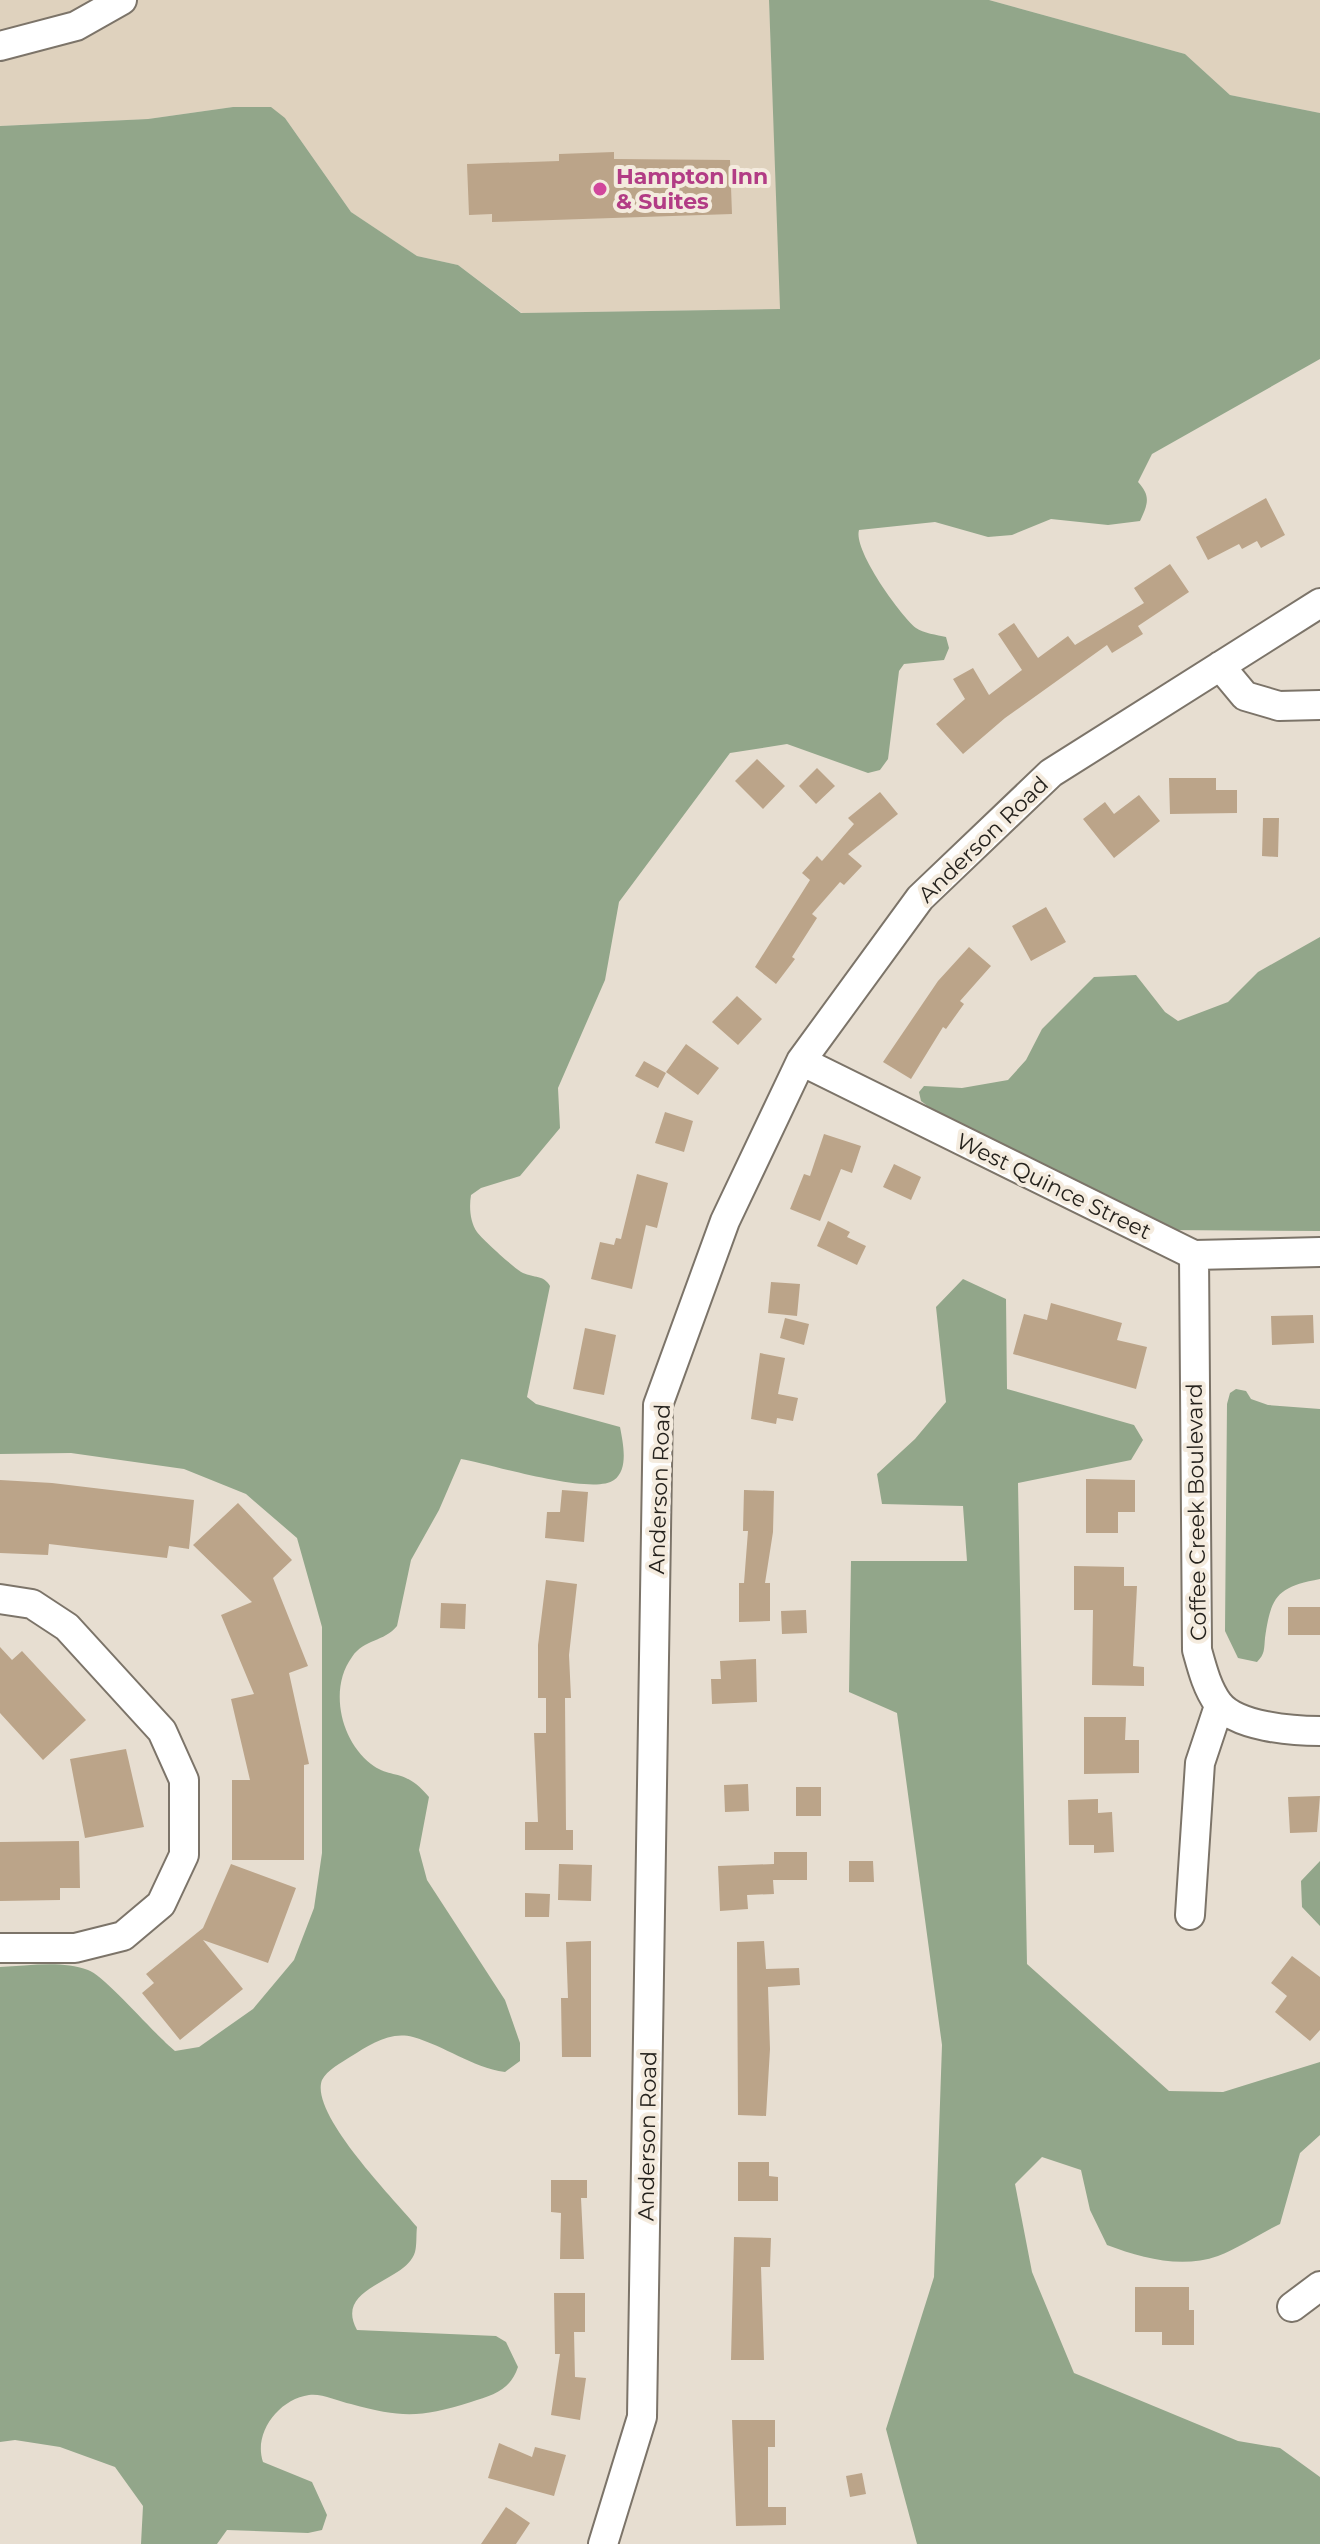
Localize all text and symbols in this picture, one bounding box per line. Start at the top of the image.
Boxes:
place label: Hampton Inn & Suites [616,163,768,215]
marker: Hampton Inn & Suites [591,180,609,198]
street label: Anderson Road [913,770,1054,908]
street label: West Quince Street [952,1127,1156,1245]
street label: Coffee Creek Boulevard [1181,1383,1212,1641]
street label: Anderson Road [643,1403,676,1575]
street label: Anderson Road [633,2051,662,2221]

